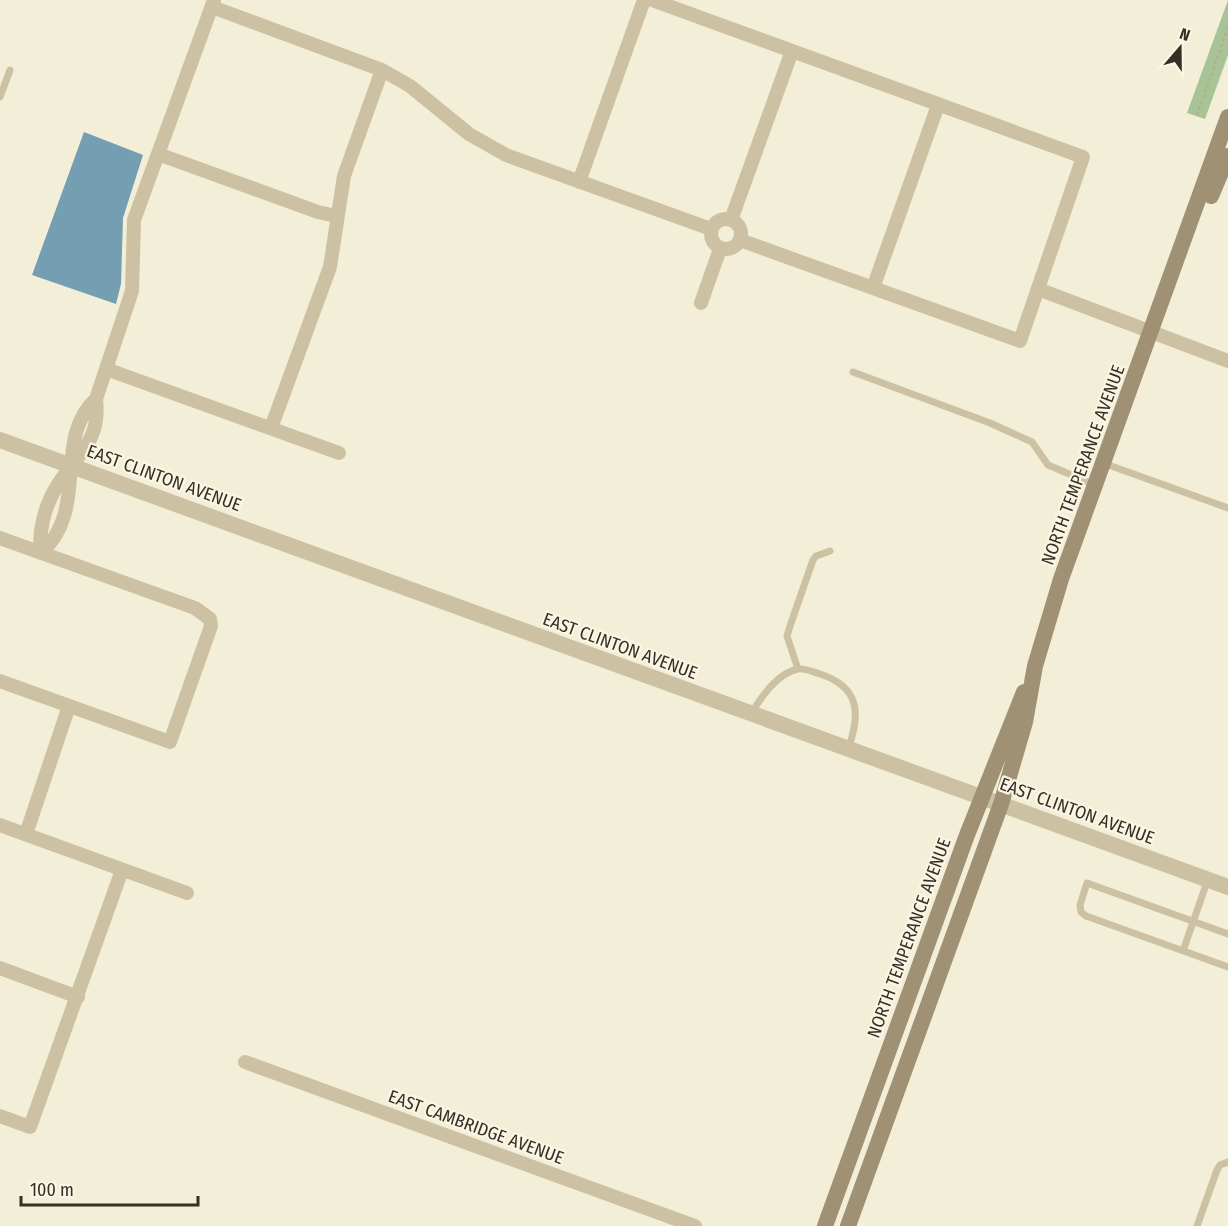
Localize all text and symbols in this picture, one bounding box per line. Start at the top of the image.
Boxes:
north arrow [1150,18,1210,78]
text: N [1177,24,1193,45]
street label: NORTH TEMPERANCE AVENUE [1037,362,1129,568]
street label: EAST CLINTON AVENUE [84,440,244,516]
street label: EAST CLINTON AVENUE [540,608,700,684]
street label: EAST CLINTON AVENUE [997,773,1157,849]
street label: NORTH TEMPERANCE AVENUE [863,835,955,1041]
street label: EAST CAMBRIDGE AVENUE [385,1085,567,1169]
scale bar [21,1169,198,1207]
text: 100 m [30,1179,74,1201]

